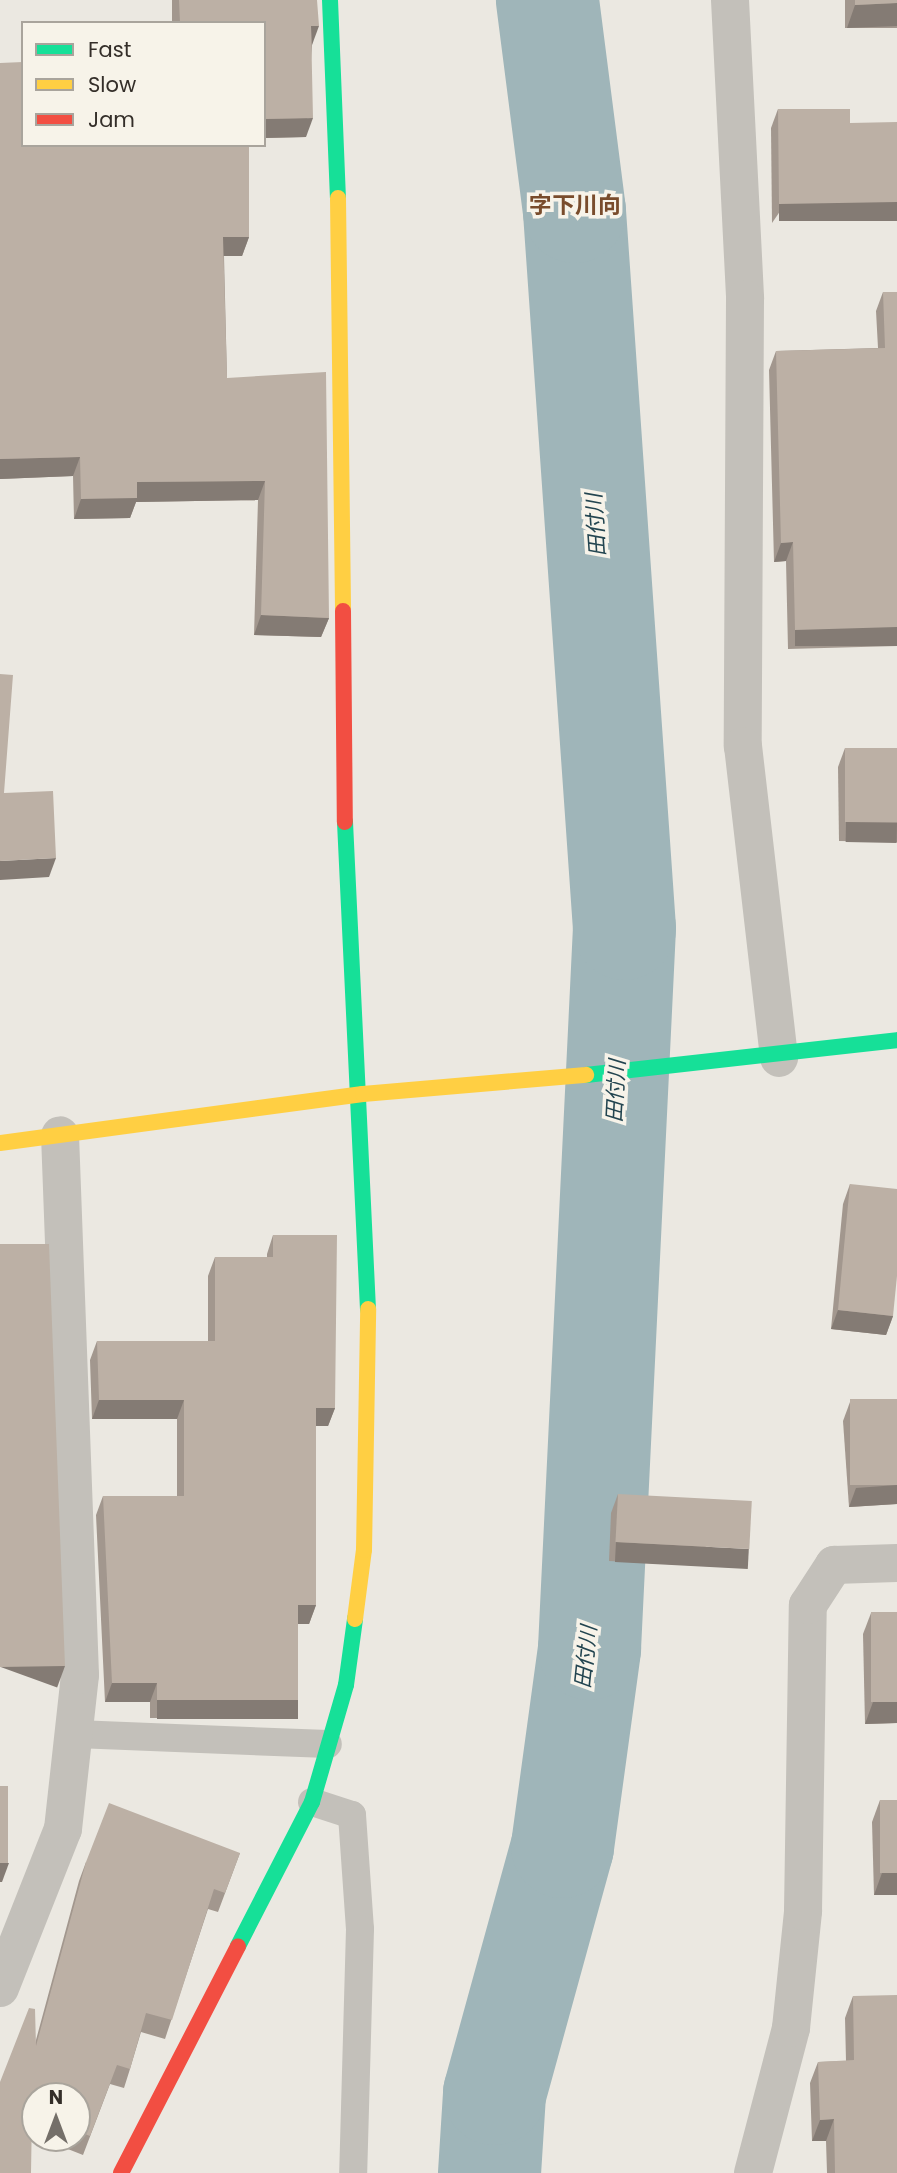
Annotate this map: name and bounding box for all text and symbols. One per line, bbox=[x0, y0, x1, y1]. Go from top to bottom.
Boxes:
legend bbox=[21, 21, 266, 147]
text: Fast bbox=[88, 35, 131, 64]
text: Slow bbox=[88, 70, 136, 99]
text: Jam bbox=[88, 105, 135, 134]
district label: 字下川向 bbox=[529, 191, 621, 219]
water label: 田付川 bbox=[581, 493, 611, 557]
water label: 田付川 bbox=[602, 1059, 630, 1123]
water label: 田付川 bbox=[570, 1624, 602, 1690]
north arrow bbox=[21, 2082, 91, 2152]
text: N bbox=[49, 2084, 63, 2111]

